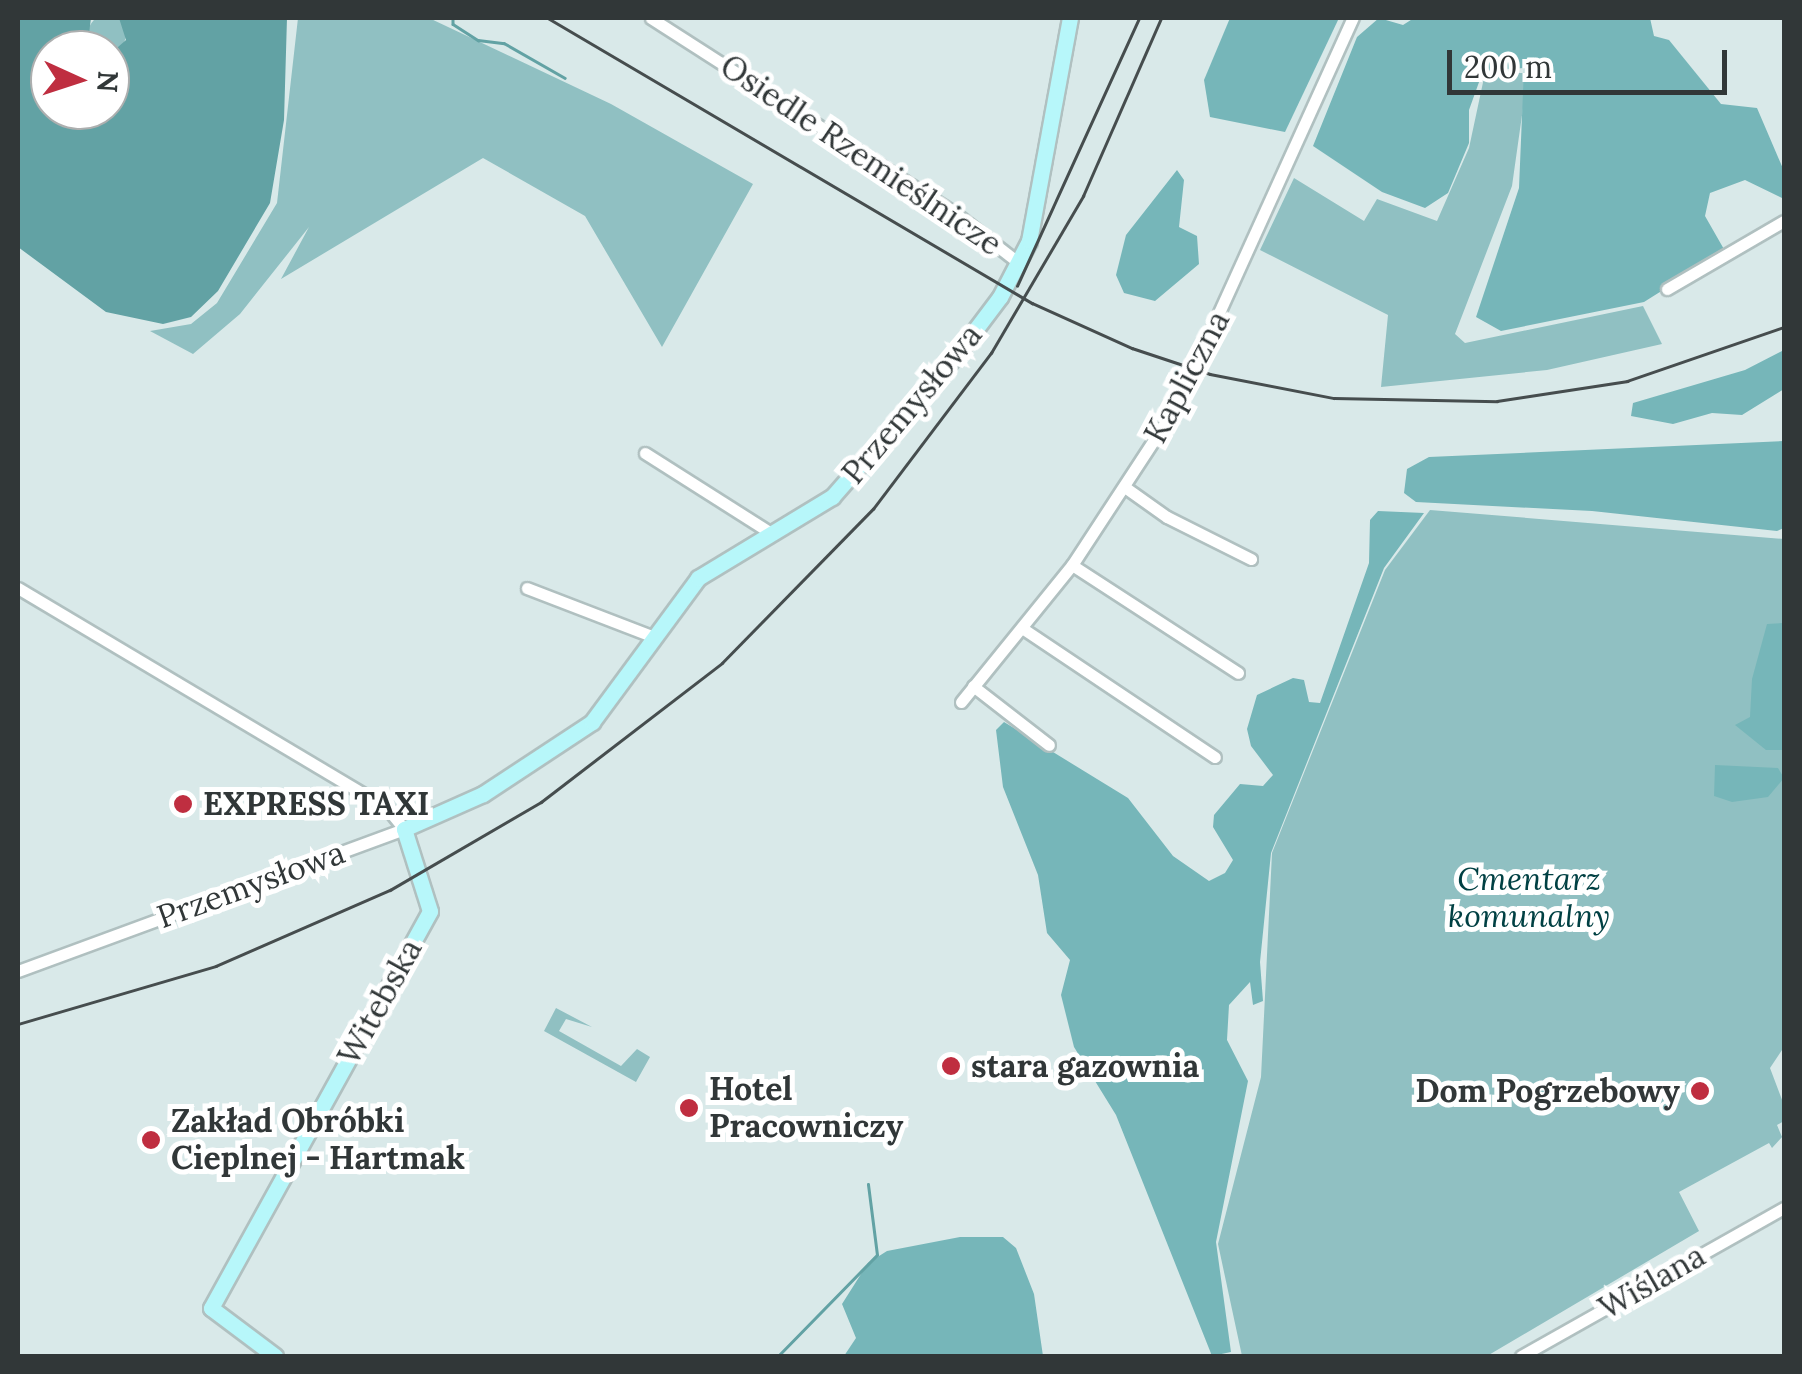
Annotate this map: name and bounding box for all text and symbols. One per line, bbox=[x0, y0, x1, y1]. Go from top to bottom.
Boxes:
north arrow bbox=[30, 30, 130, 130]
scale bar bbox=[1452, 30, 1732, 92]
street label: Osiedle Rzemieślnicze bbox=[713, 47, 1009, 263]
text: 200 m bbox=[1464, 48, 1552, 86]
text: N bbox=[89, 70, 127, 93]
street label: Kapliczna bbox=[1136, 304, 1238, 450]
street label: Przemysłowa bbox=[834, 316, 990, 492]
place label: EXPRESS TAXI bbox=[203, 785, 429, 823]
marker: EXPRESS TAXI bbox=[172, 793, 194, 815]
street label: Przemysłowa bbox=[152, 833, 350, 937]
park label: Cmentarz komunalny bbox=[1448, 861, 1610, 936]
street label: Witebska bbox=[330, 932, 430, 1072]
place label: stara gazownia bbox=[971, 1047, 1199, 1085]
marker: stara gazownia bbox=[940, 1055, 962, 1077]
place label: Hotel Pracowniczy bbox=[709, 1071, 903, 1146]
place label: Dom Pogrzebowy bbox=[1415, 1072, 1680, 1110]
marker: Dom Pogrzebowy bbox=[1689, 1080, 1711, 1102]
marker: Hotel Pracowniczy bbox=[678, 1097, 700, 1119]
place label: Zakład Obróbki Cieplnej - Hartmak bbox=[171, 1103, 465, 1178]
marker: Zakład Obróbki Cieplnej - Hartmak bbox=[140, 1129, 162, 1151]
street label: Wiślana bbox=[1592, 1236, 1712, 1328]

